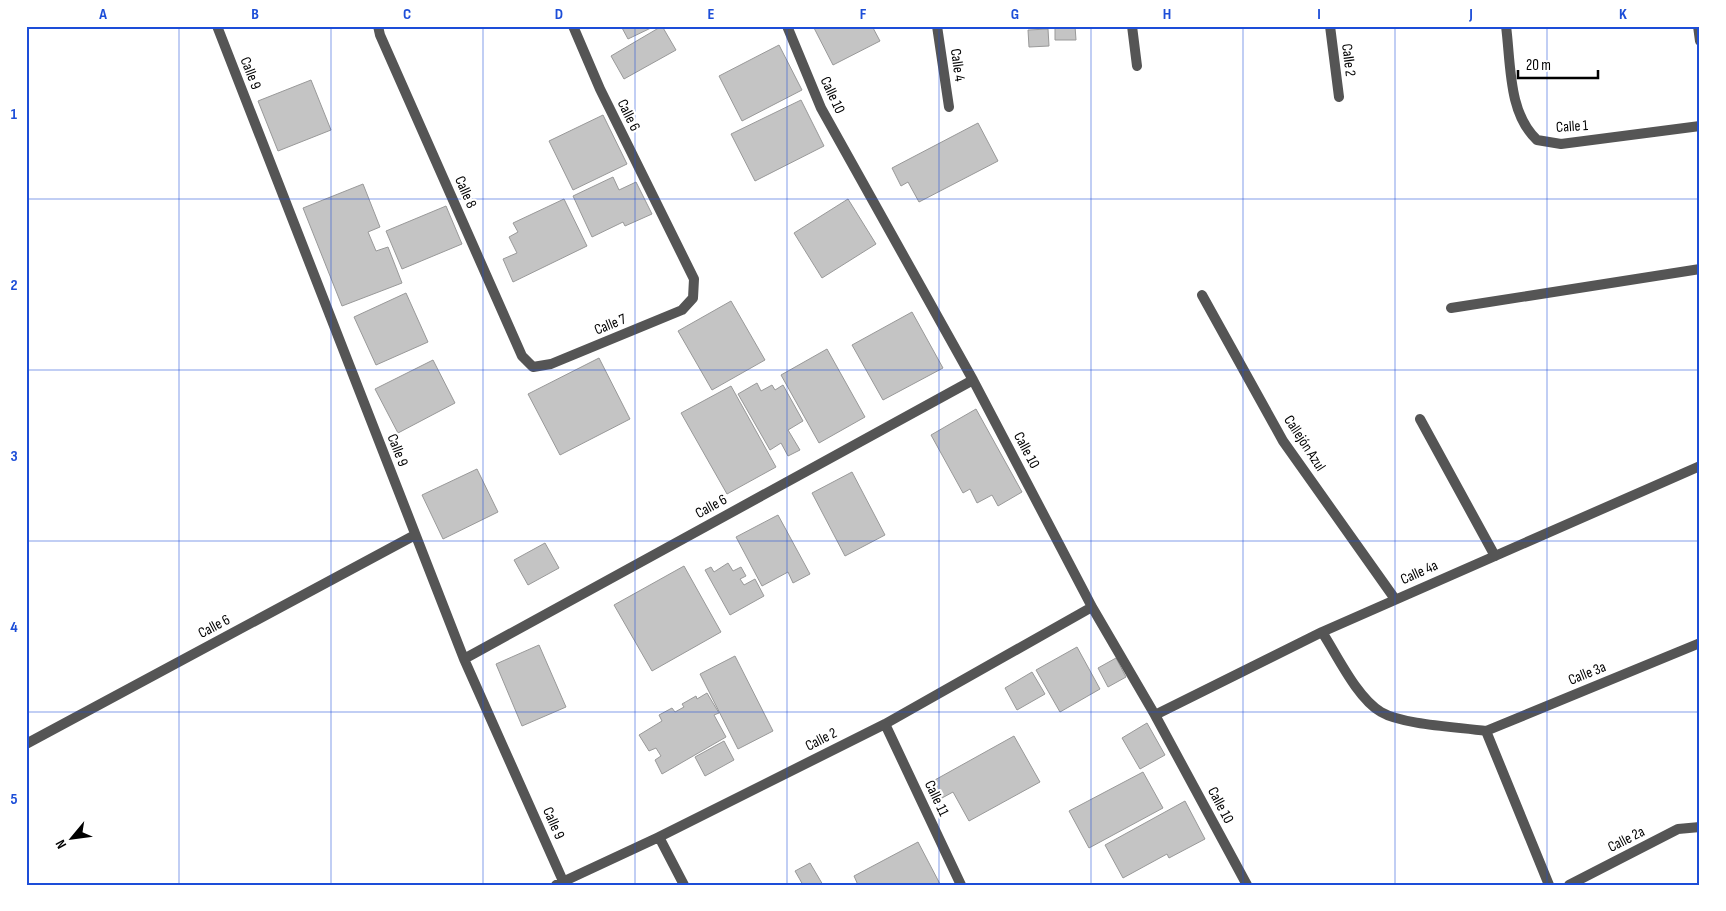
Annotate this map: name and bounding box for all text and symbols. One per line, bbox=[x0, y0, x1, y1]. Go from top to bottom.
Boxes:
text: A bbox=[98, 5, 107, 24]
text: B bbox=[251, 5, 259, 24]
text: C bbox=[403, 5, 411, 24]
text: D bbox=[555, 5, 563, 24]
text: E bbox=[708, 5, 715, 24]
text: F bbox=[860, 5, 867, 24]
text: G bbox=[1011, 5, 1019, 24]
text: H bbox=[1163, 5, 1171, 24]
text: I bbox=[1317, 5, 1321, 24]
text: J bbox=[1468, 5, 1473, 24]
text: K bbox=[1619, 5, 1627, 24]
street label: Calle 2 bbox=[1337, 43, 1360, 78]
street label: Calle 4 bbox=[946, 47, 969, 83]
scale bar bbox=[1518, 48, 1598, 80]
street label: Calle 9 bbox=[236, 54, 265, 92]
text: 20 m bbox=[1526, 56, 1551, 75]
street label: Calle 10 bbox=[816, 74, 849, 117]
street label: Calle 6 bbox=[613, 96, 644, 134]
text: 1 bbox=[11, 105, 18, 124]
street label: Calle 1 bbox=[1555, 116, 1589, 137]
street label: Calle 8 bbox=[450, 173, 481, 211]
text: 2 bbox=[10, 276, 18, 295]
street label: Calle 7 bbox=[591, 310, 629, 339]
street label: Callejón Azul bbox=[1279, 412, 1330, 475]
street label: Calle 10 bbox=[1009, 429, 1044, 472]
street label: Calle 9 bbox=[383, 431, 412, 469]
text: 3 bbox=[10, 447, 18, 466]
street label: Calle 6 bbox=[692, 490, 730, 523]
street label: Calle 4a bbox=[1398, 556, 1441, 589]
street label: Calle 6 bbox=[195, 610, 233, 643]
text: 4 bbox=[10, 618, 18, 637]
street label: Calle 3a bbox=[1566, 657, 1609, 690]
street label: Calle 2 bbox=[802, 723, 840, 755]
street label: Calle 11 bbox=[920, 777, 953, 820]
street label: Calle 10 bbox=[1203, 784, 1238, 827]
text: 5 bbox=[10, 790, 18, 809]
street label: Calle 9 bbox=[538, 804, 569, 842]
north arrow bbox=[48, 814, 98, 864]
street label: Calle 2a bbox=[1605, 822, 1648, 857]
text: N bbox=[52, 837, 70, 851]

